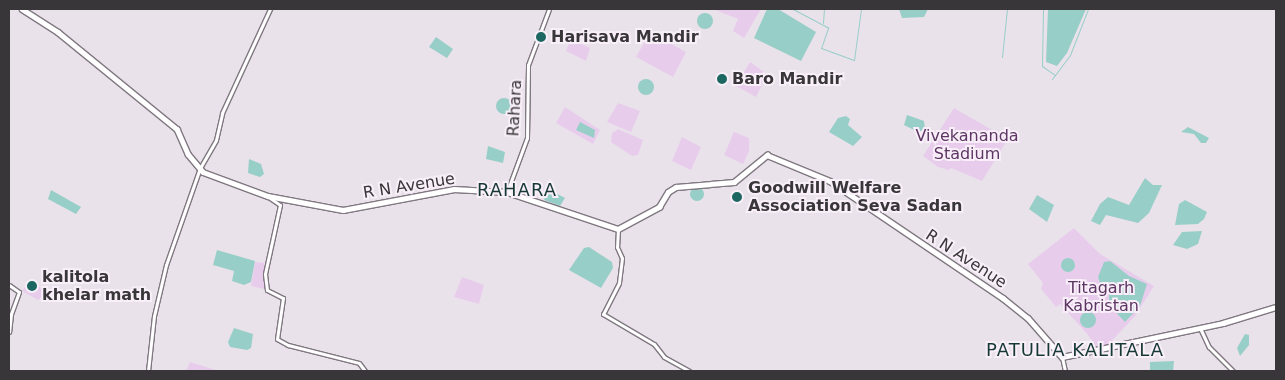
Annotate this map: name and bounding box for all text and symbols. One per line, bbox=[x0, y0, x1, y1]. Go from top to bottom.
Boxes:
place label: Harisava Mandir bbox=[551, 27, 699, 47]
marker: Harisava Mandir bbox=[535, 31, 547, 43]
place label: Baro Mandir bbox=[732, 69, 842, 89]
marker: Baro Mandir bbox=[716, 73, 728, 85]
street label: Rahara bbox=[504, 79, 526, 137]
park label: Vivekananda Stadium bbox=[915, 126, 1019, 164]
street label: R N Avenue bbox=[362, 169, 456, 203]
place label: Goodwill Welfare Association Seva Sadan bbox=[748, 178, 962, 216]
district label: RAHARA bbox=[476, 179, 558, 201]
marker: Goodwill Welfare Association Seva Sadan bbox=[730, 190, 744, 204]
street label: R N Avenue bbox=[922, 226, 1010, 292]
place label: kalitola khelar math bbox=[42, 267, 151, 305]
park label: Titagarh Kabristan bbox=[1063, 278, 1139, 316]
marker: kalitola khelar math bbox=[26, 280, 38, 292]
district label: PATULIA KALITALA bbox=[984, 339, 1166, 361]

